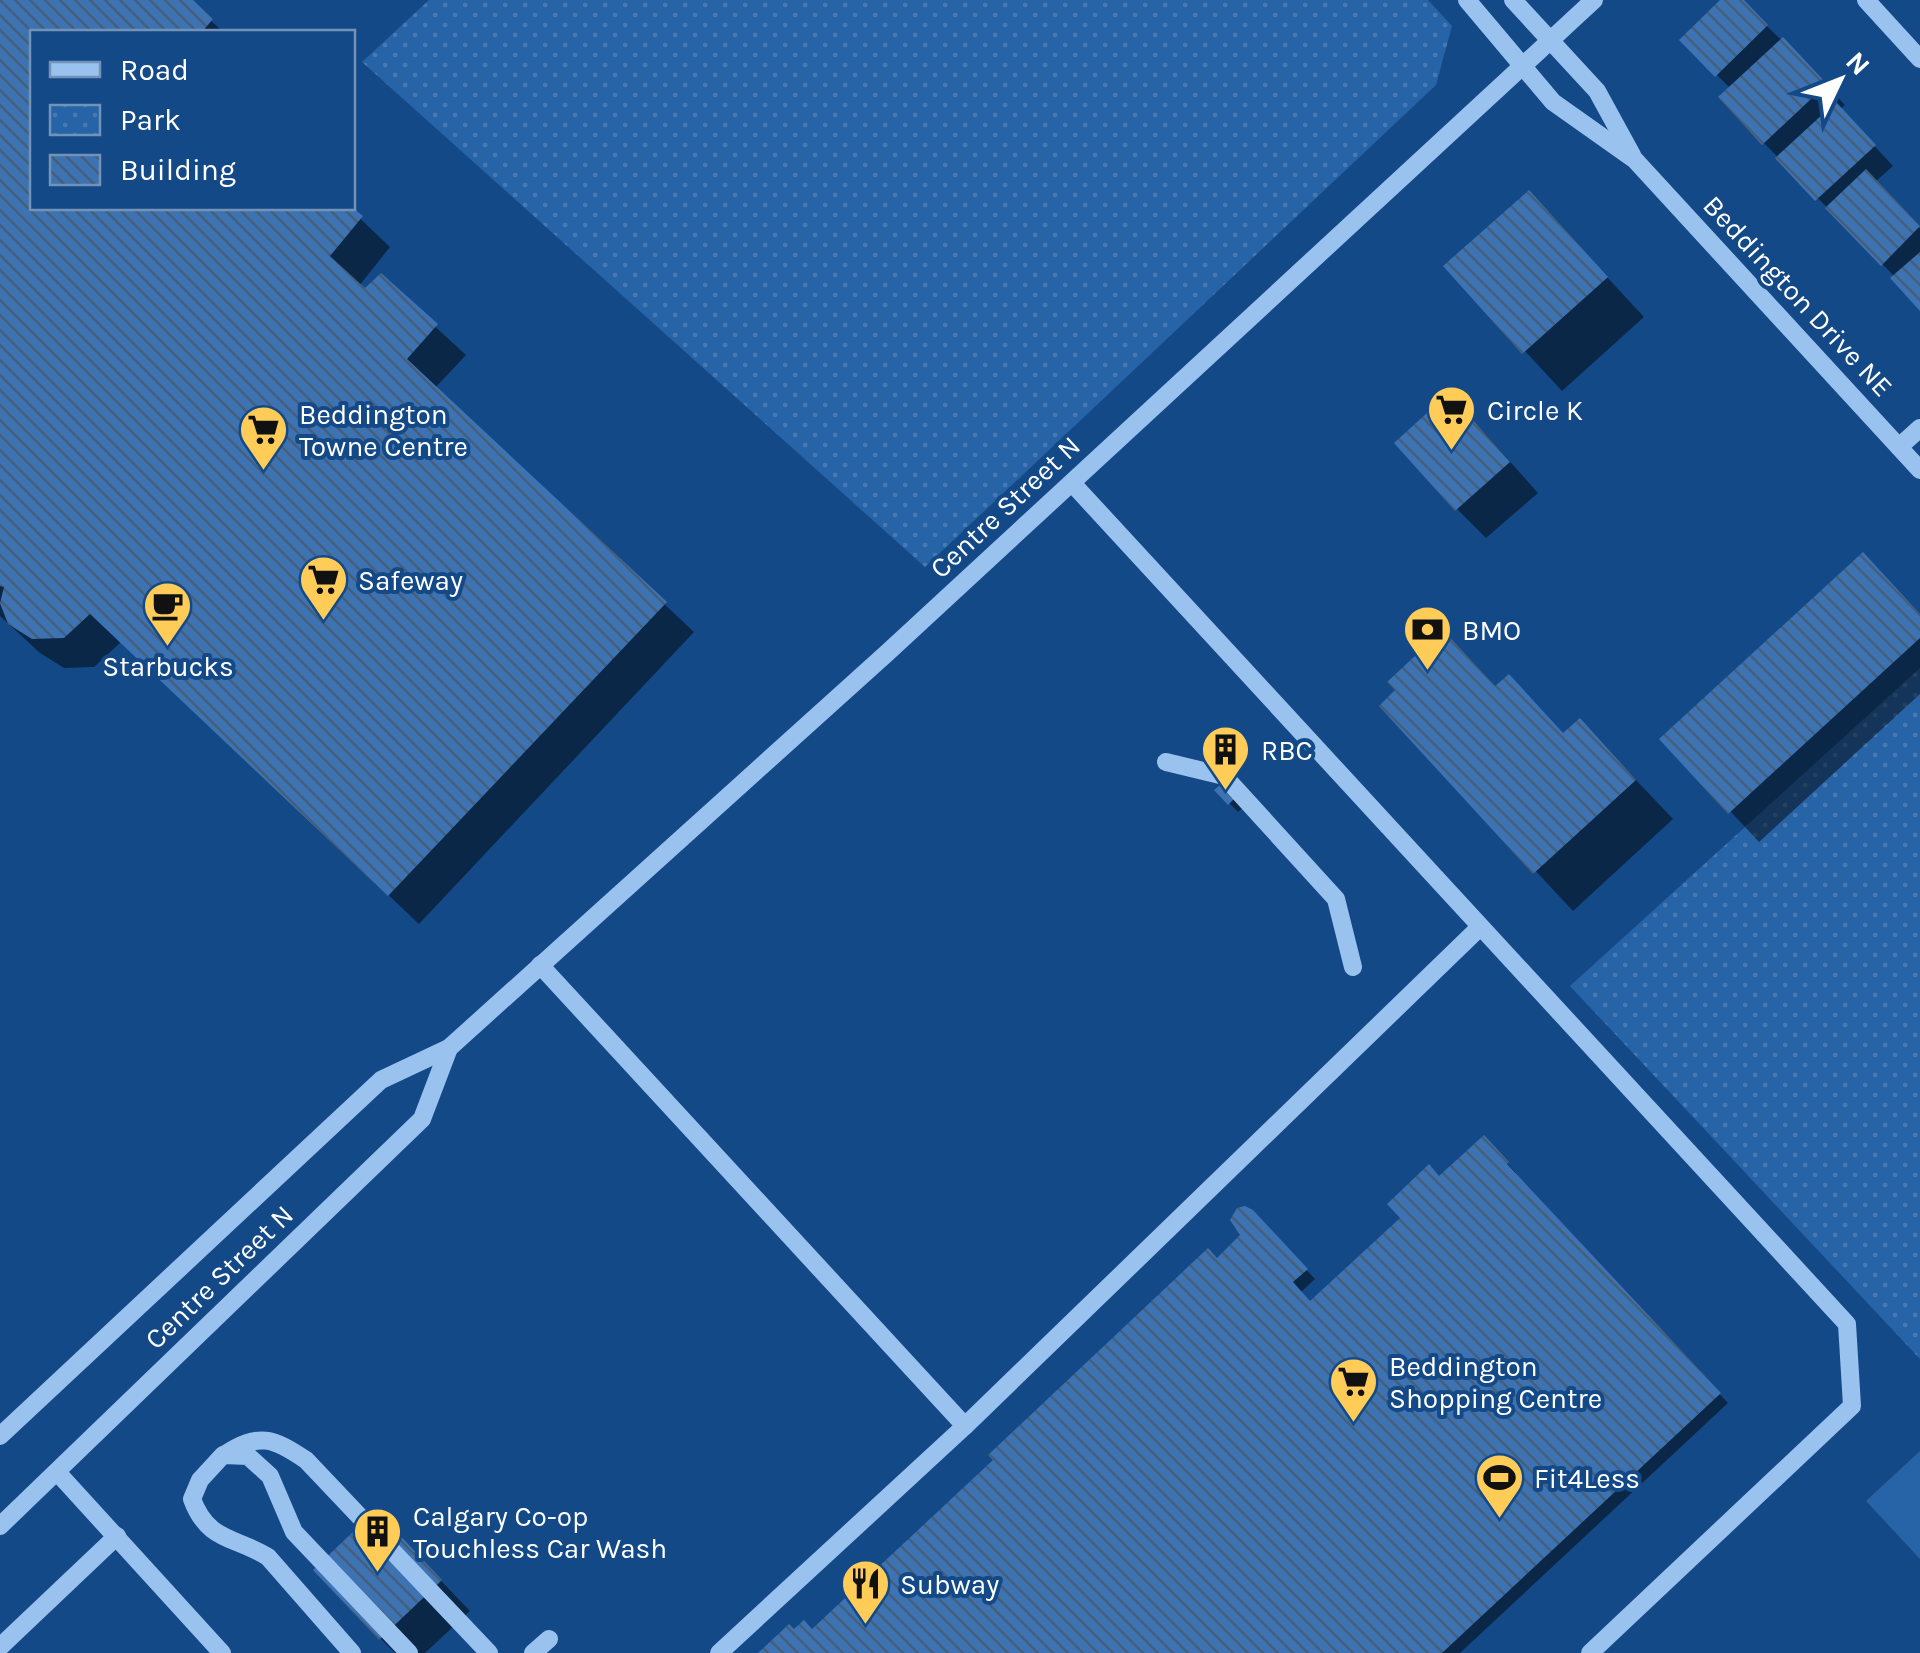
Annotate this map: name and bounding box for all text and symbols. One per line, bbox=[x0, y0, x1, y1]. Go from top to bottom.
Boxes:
legend bbox=[30, 30, 355, 210]
north arrow bbox=[1790, 30, 1890, 130]
text: N bbox=[1839, 45, 1877, 82]
text: Road bbox=[120, 52, 189, 88]
text: Park bbox=[120, 102, 181, 138]
text: Building bbox=[120, 152, 236, 188]
street label: Beddington Drive NE bbox=[1696, 189, 1900, 403]
supermarket icon: Circle K bbox=[1426, 384, 1478, 452]
place label: Circle K bbox=[1487, 394, 1583, 427]
place label: Beddington Towne Centre bbox=[299, 398, 468, 463]
supermarket icon: Beddington Towne Centre bbox=[238, 404, 290, 472]
street label: Centre Street N bbox=[923, 429, 1087, 585]
supermarket icon: Safeway bbox=[297, 554, 349, 622]
place label: Safeway bbox=[358, 564, 463, 597]
cafe icon: Starbucks bbox=[142, 580, 194, 648]
bank icon: BMO bbox=[1401, 604, 1453, 672]
place label: BMO bbox=[1462, 614, 1521, 647]
place label: Starbucks bbox=[102, 650, 234, 683]
building icon: RBC bbox=[1200, 724, 1252, 792]
place label: RBC bbox=[1261, 734, 1313, 767]
street label: Centre Street N bbox=[138, 1198, 300, 1356]
place label: Beddington Shopping Centre bbox=[1389, 1350, 1602, 1415]
supermarket icon: Beddington Shopping Centre bbox=[1328, 1356, 1380, 1424]
sports icon: Fit4Less bbox=[1473, 1452, 1525, 1520]
place label: Fit4Less bbox=[1534, 1462, 1640, 1495]
place label: Calgary Co-op Touchless Car Wash bbox=[413, 1500, 667, 1565]
building icon: Calgary Co-op Touchless Car Wash bbox=[352, 1506, 404, 1574]
restaurant icon: Subway bbox=[839, 1558, 891, 1626]
place label: Subway bbox=[900, 1568, 999, 1601]

